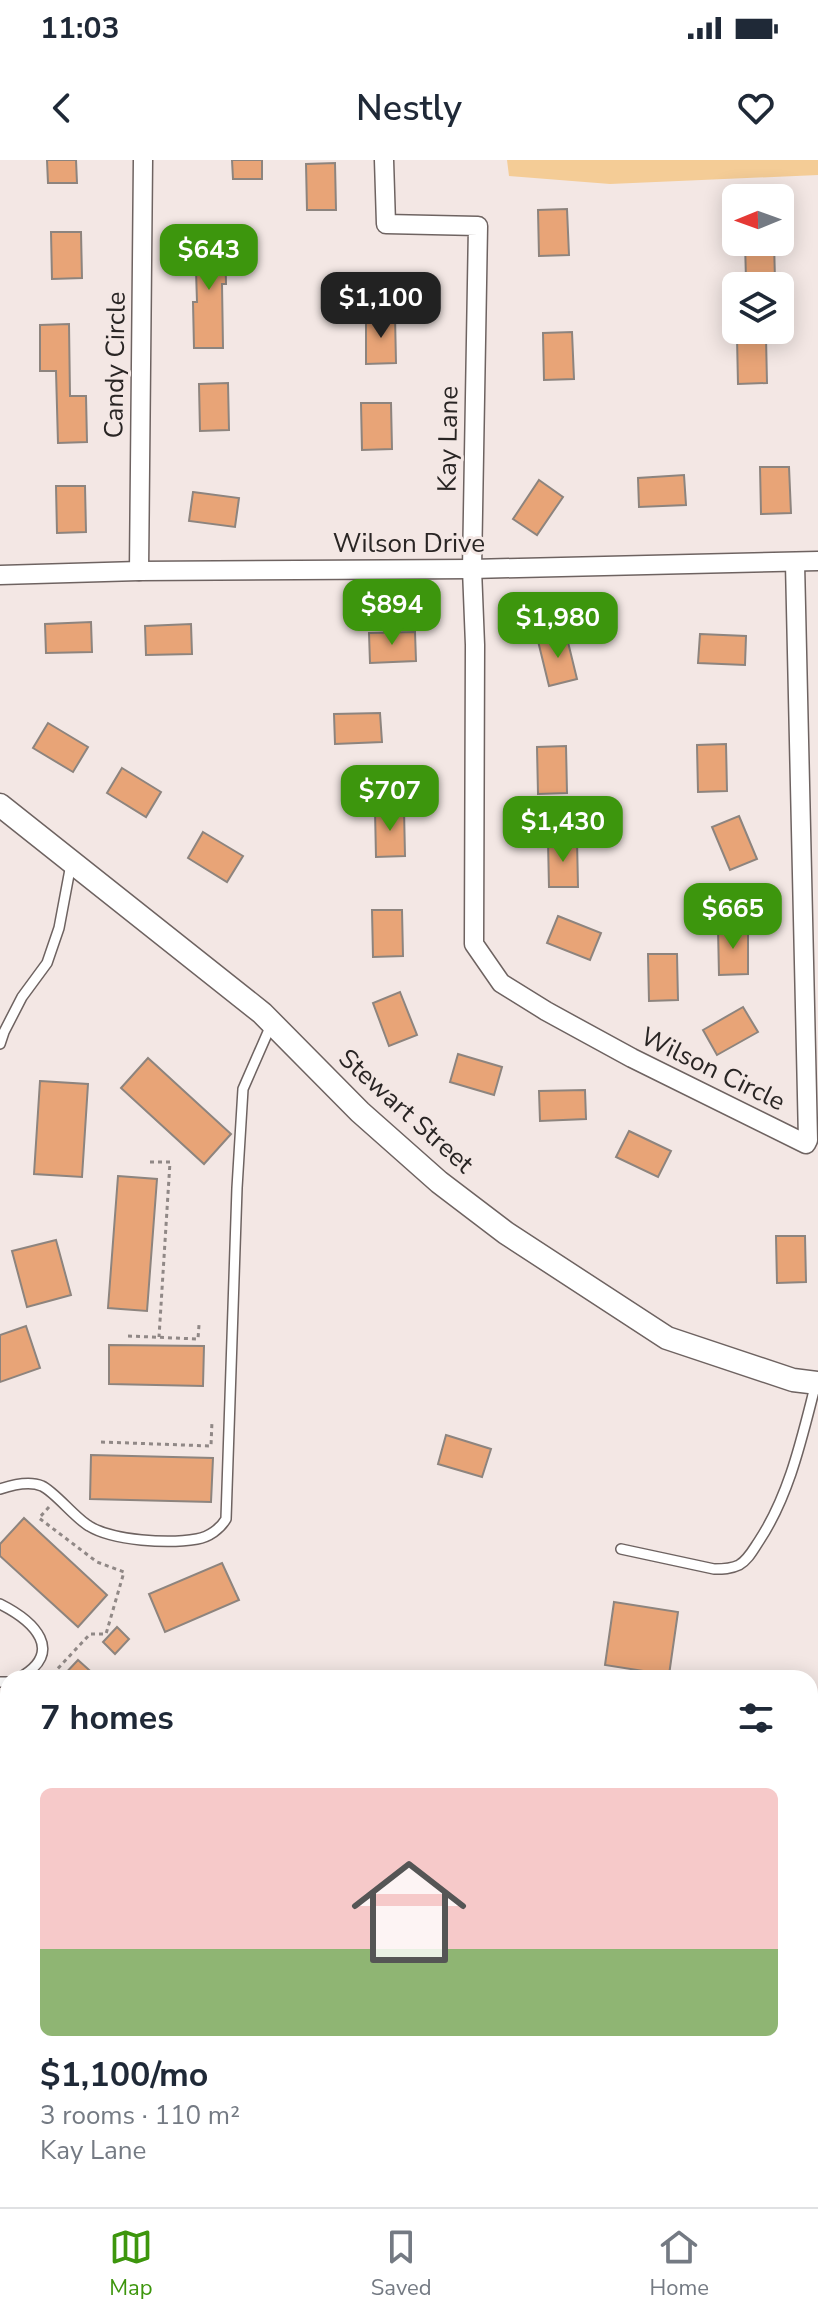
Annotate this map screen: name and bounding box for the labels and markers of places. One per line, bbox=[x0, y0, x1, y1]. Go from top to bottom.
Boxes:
pin: $643 bbox=[162, 224, 256, 292]
pin: $1,100 bbox=[316, 272, 446, 340]
pin: $894 bbox=[345, 579, 439, 647]
pin: $1,980 bbox=[493, 592, 623, 660]
pin: $707 bbox=[343, 765, 437, 833]
pin: $1,430 bbox=[498, 796, 628, 864]
pin: $665 bbox=[686, 883, 780, 951]

